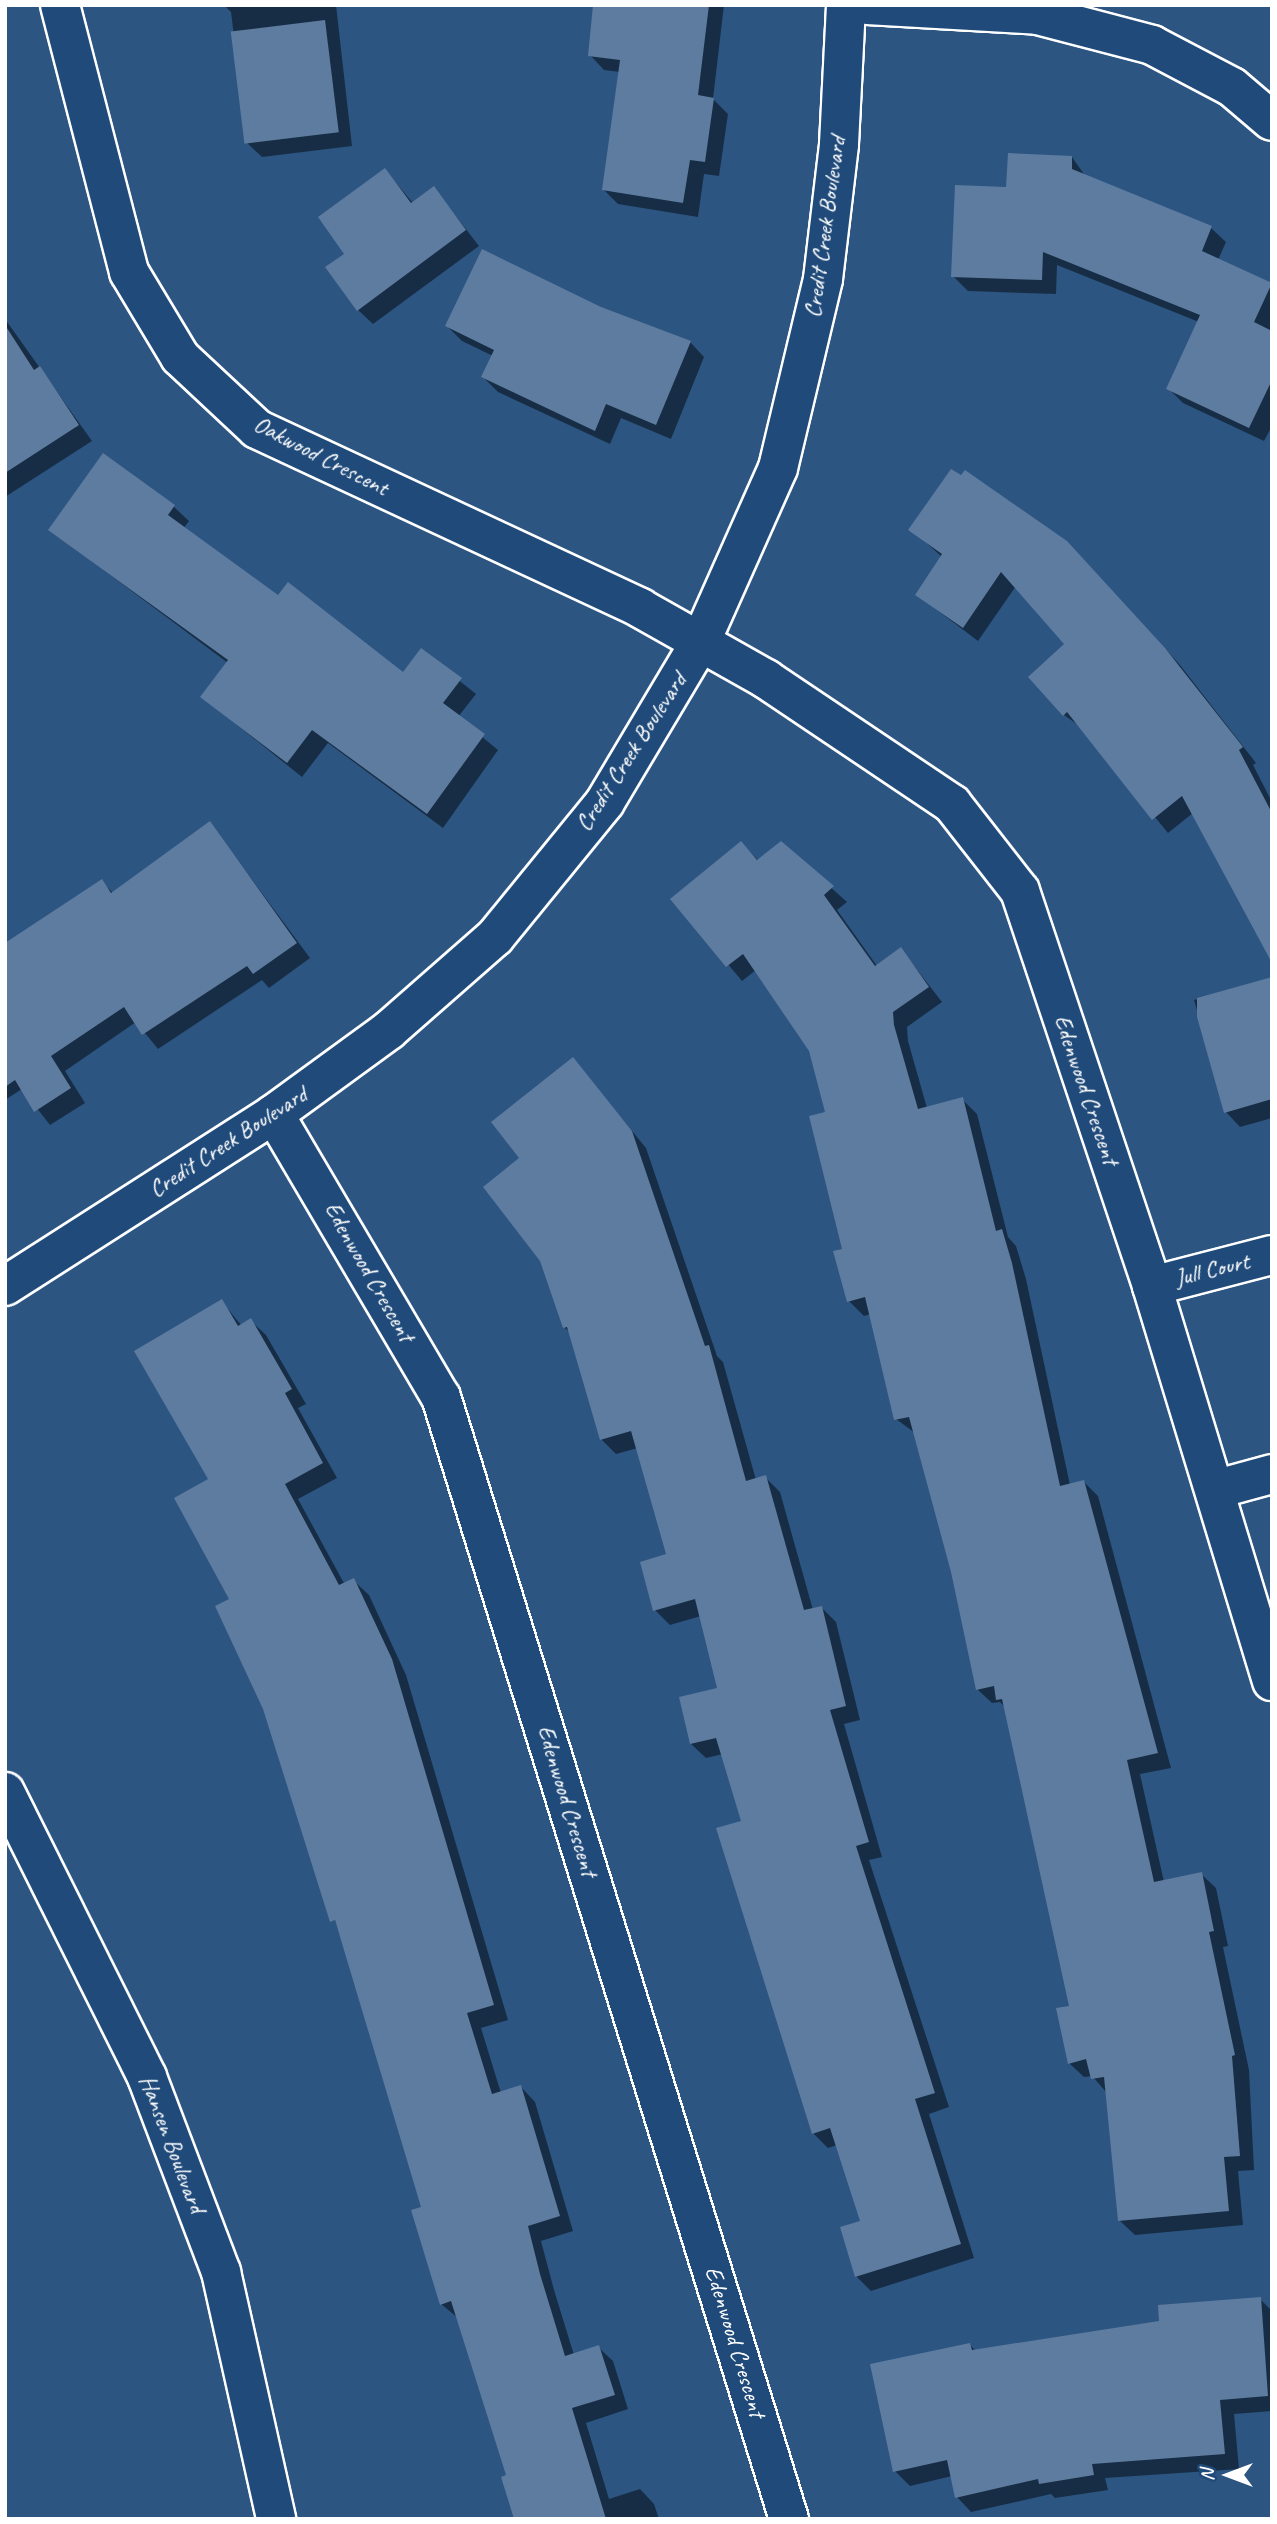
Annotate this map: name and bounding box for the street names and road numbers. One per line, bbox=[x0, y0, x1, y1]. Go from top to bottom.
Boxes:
street label: Credit Creek Boulevard bbox=[798, 134, 852, 320]
street label: Oakwood Crescent bbox=[249, 410, 393, 502]
street label: Credit Creek Boulevard bbox=[569, 667, 693, 837]
street label: Edenwood Crescent bbox=[1047, 1011, 1125, 1169]
street label: Credit Creek Boulevard bbox=[143, 1080, 313, 1204]
street label: Edenwood Crescent bbox=[317, 1197, 421, 1347]
street label: Jull Court bbox=[1172, 1247, 1252, 1293]
street label: Edenwood Crescent bbox=[530, 1722, 604, 1880]
street label: Hansen Boulevard bbox=[132, 2071, 212, 2217]
street label: Edenwood Crescent bbox=[698, 2263, 772, 2421]

